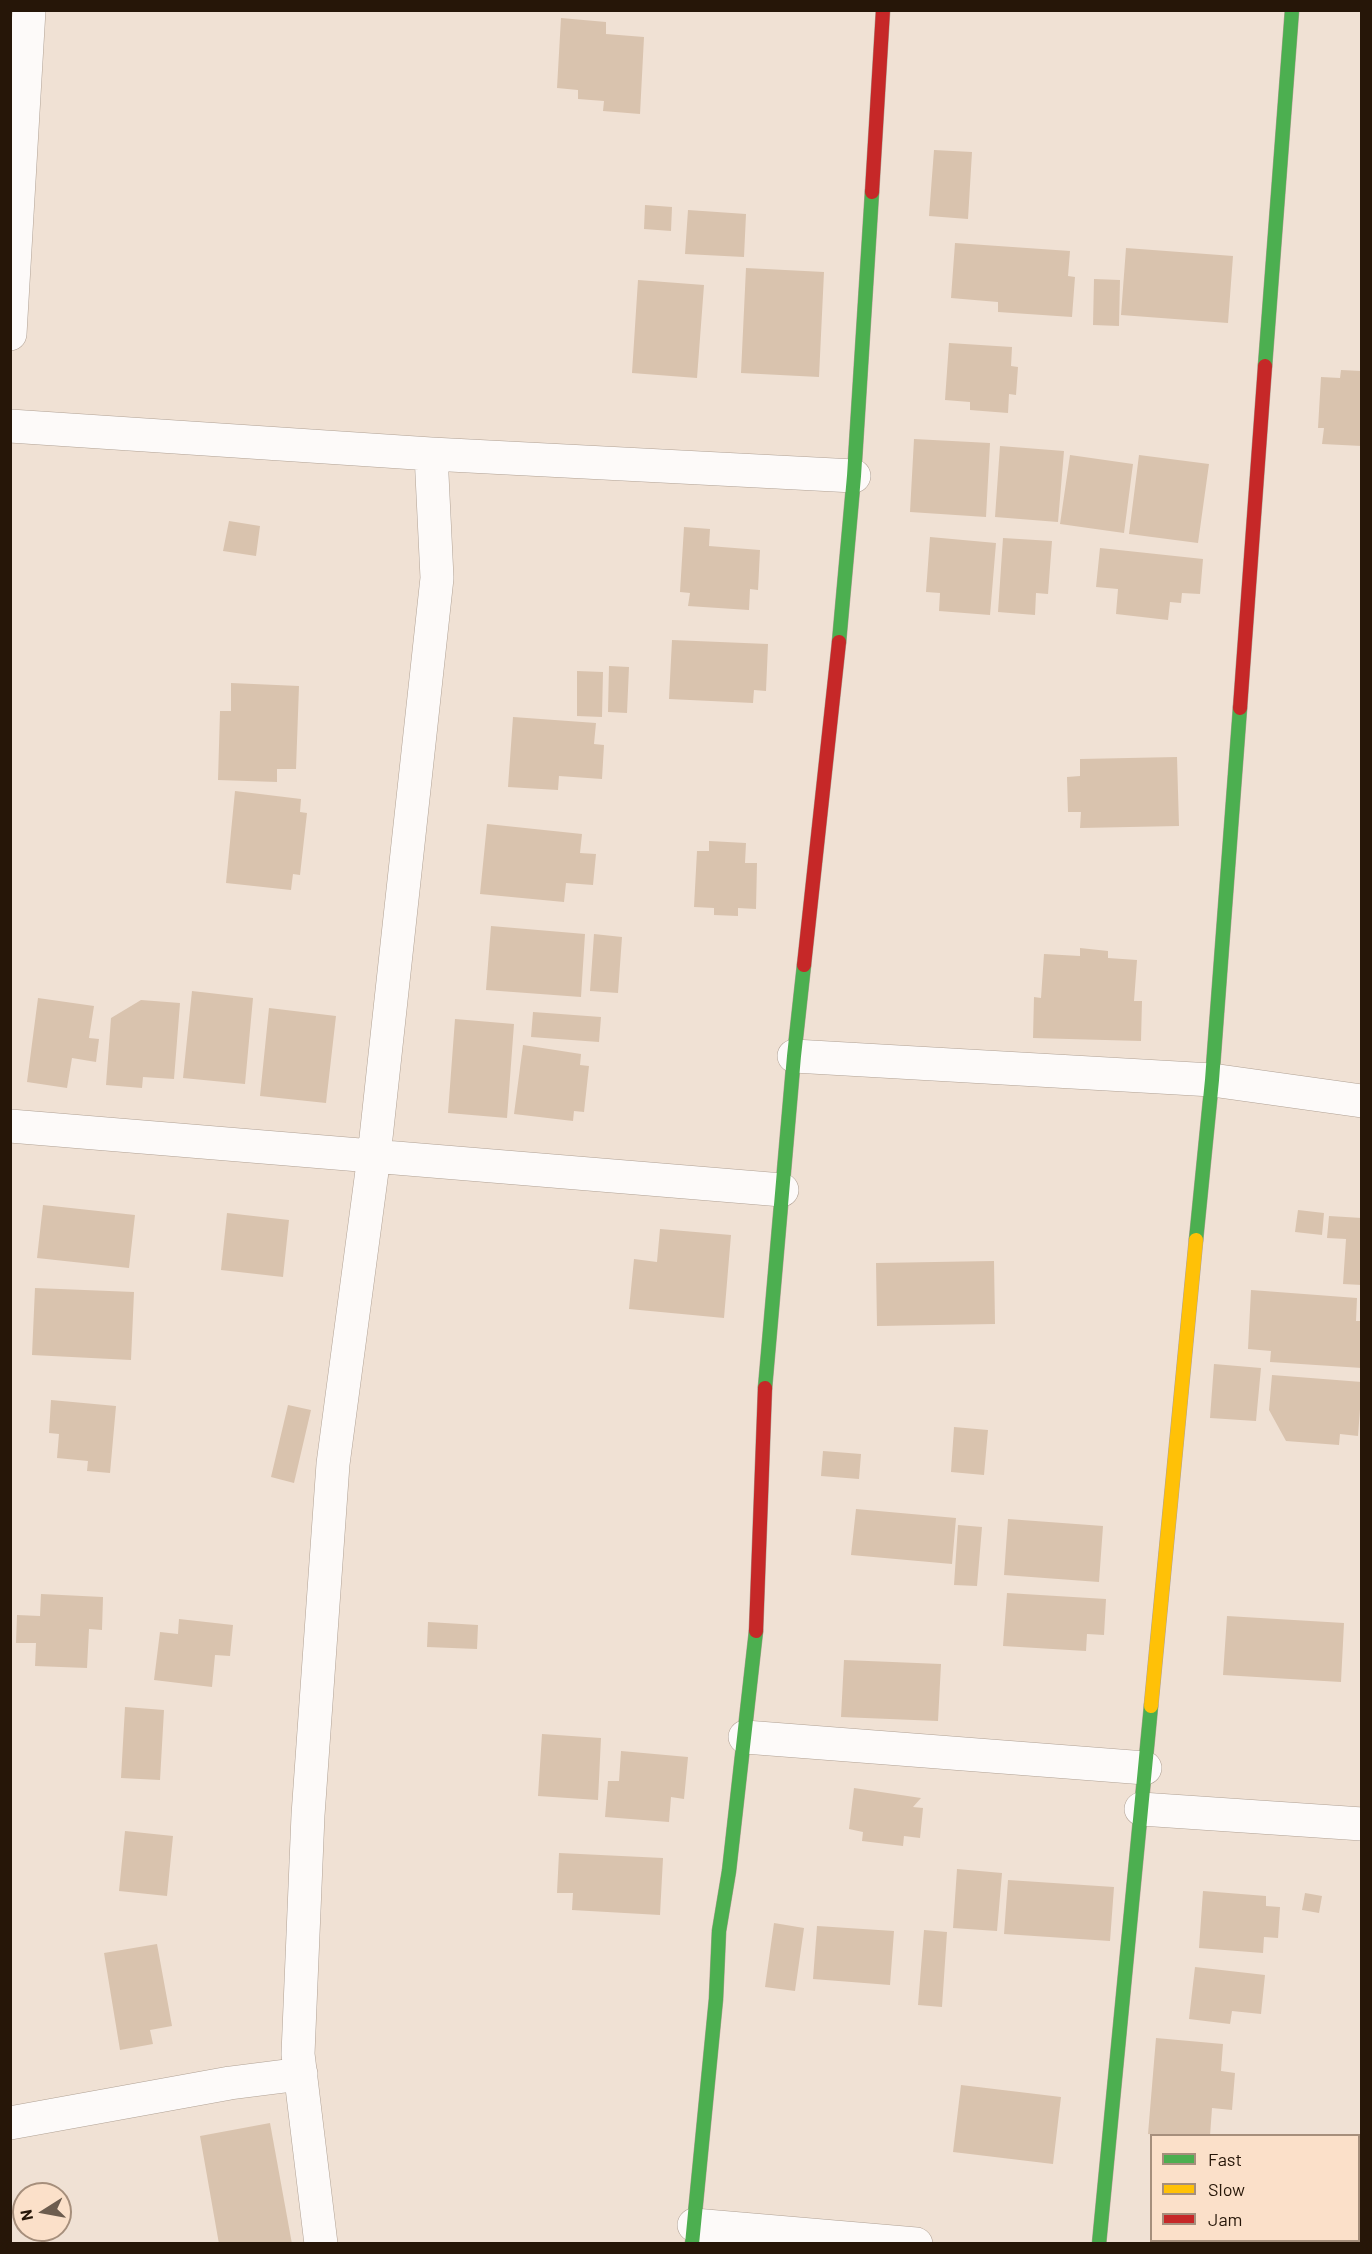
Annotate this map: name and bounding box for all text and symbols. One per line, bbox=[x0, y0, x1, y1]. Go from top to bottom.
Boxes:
legend bbox=[1150, 2134, 1360, 2242]
text: Fast bbox=[1208, 2148, 1242, 2170]
text: Slow bbox=[1208, 2178, 1245, 2200]
north arrow bbox=[12, 2182, 72, 2242]
text: N bbox=[15, 2208, 36, 2222]
text: Jam bbox=[1208, 2208, 1242, 2230]

